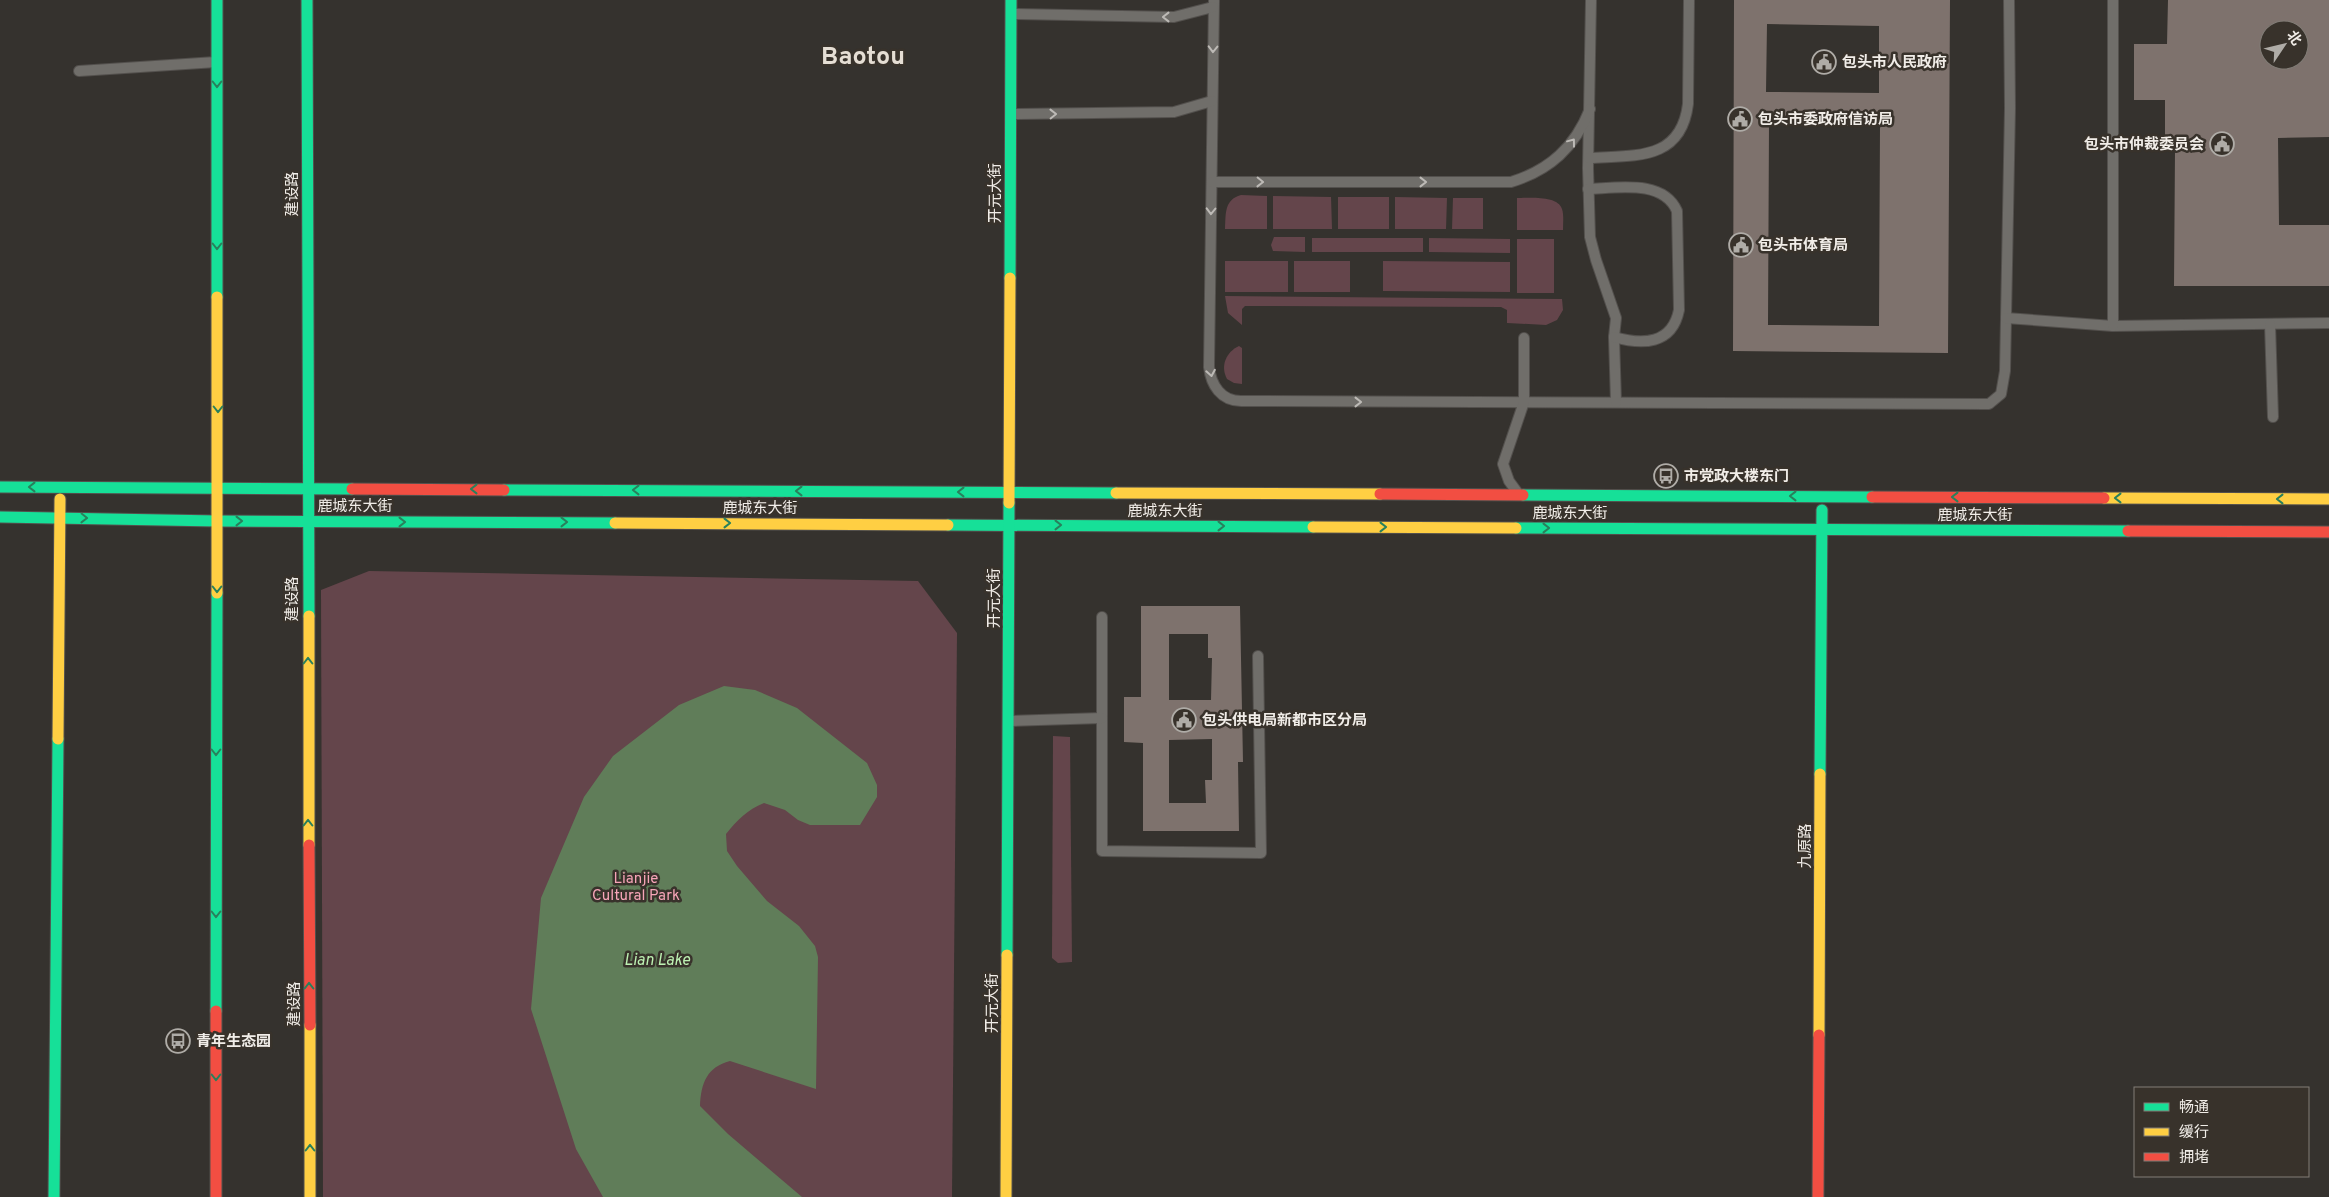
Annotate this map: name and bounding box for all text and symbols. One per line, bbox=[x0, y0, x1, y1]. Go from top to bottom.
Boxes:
one-way arrow bbox=[1162, 11, 1170, 22]
north arrow bbox=[2259, 20, 2309, 70]
text: 北 bbox=[2282, 28, 2304, 49]
district label: Baotou bbox=[821, 42, 905, 74]
one-way arrow bbox=[1208, 45, 1218, 53]
public building icon: 包头市人民政府 bbox=[1811, 49, 1837, 75]
place label: 包头市人民政府 bbox=[1842, 54, 1947, 73]
one-way arrow bbox=[212, 80, 222, 88]
public building icon: 包头市委政府信访局 bbox=[1727, 106, 1753, 132]
one-way arrow bbox=[1049, 109, 1057, 120]
place label: 包头市委政府信访局 bbox=[1758, 111, 1893, 130]
public building icon: 包头市仲裁委员会 bbox=[2209, 131, 2235, 157]
place label: 包头市仲裁委员会 bbox=[2084, 135, 2204, 155]
one-way arrow bbox=[1566, 138, 1575, 148]
street label: 开元大街 bbox=[987, 163, 1006, 223]
street label: 建设路 bbox=[284, 171, 303, 217]
one-way arrow bbox=[1257, 177, 1265, 188]
one-way arrow bbox=[1420, 177, 1427, 187]
one-way arrow bbox=[1206, 208, 1216, 215]
public building icon: 包头市体育局 bbox=[1728, 232, 1754, 258]
place label: 包头市体育局 bbox=[1758, 237, 1848, 256]
one-way arrow bbox=[212, 242, 222, 250]
one-way arrow bbox=[1205, 370, 1216, 378]
one-way arrow bbox=[1354, 397, 1362, 407]
one-way arrow bbox=[213, 405, 223, 413]
bus stop icon: 市党政大楼东门 bbox=[1653, 463, 1679, 489]
place label: 市党政大楼东门 bbox=[1684, 468, 1789, 487]
one-way arrow bbox=[28, 482, 36, 492]
one-way arrow bbox=[470, 484, 478, 494]
one-way arrow bbox=[632, 485, 640, 495]
one-way arrow bbox=[795, 486, 802, 496]
one-way arrow bbox=[957, 487, 965, 497]
one-way arrow bbox=[1789, 491, 1796, 501]
one-way arrow bbox=[1951, 492, 1959, 502]
one-way arrow bbox=[2114, 493, 2122, 503]
one-way arrow bbox=[2276, 494, 2284, 504]
street label: 鹿城东大街 bbox=[317, 498, 393, 517]
street label: 鹿城东大街 bbox=[722, 500, 798, 519]
street label: 鹿城东大街 bbox=[1127, 503, 1203, 522]
street label: 鹿城东大街 bbox=[1532, 505, 1608, 524]
street label: 鹿城东大街 bbox=[1937, 507, 2013, 526]
one-way arrow bbox=[80, 512, 88, 523]
one-way arrow bbox=[236, 516, 244, 526]
one-way arrow bbox=[398, 517, 406, 527]
one-way arrow bbox=[561, 517, 569, 528]
one-way arrow bbox=[724, 518, 731, 528]
one-way arrow bbox=[1054, 520, 1062, 530]
one-way arrow bbox=[1217, 521, 1225, 531]
one-way arrow bbox=[1380, 522, 1387, 532]
one-way arrow bbox=[1542, 523, 1550, 533]
street label: 开元大街 bbox=[986, 568, 1005, 628]
street label: 建设路 bbox=[284, 576, 303, 622]
one-way arrow bbox=[212, 586, 222, 593]
one-way arrow bbox=[303, 657, 313, 664]
public building icon: 包头供电局新都市区分局 bbox=[1171, 707, 1197, 733]
place label: 包头供电局新都市区分局 bbox=[1202, 711, 1367, 731]
one-way arrow bbox=[211, 748, 221, 756]
one-way arrow bbox=[303, 819, 313, 827]
street label: 九原路 bbox=[1797, 823, 1816, 869]
park label: Lianjie Cultural Park bbox=[592, 870, 680, 906]
one-way arrow bbox=[211, 910, 221, 918]
water label: Lian Lake bbox=[624, 951, 691, 971]
street label: 开元大街 bbox=[984, 973, 1003, 1033]
street label: 建设路 bbox=[286, 981, 305, 1027]
one-way arrow bbox=[304, 982, 314, 990]
bus stop icon: 青年生态园 bbox=[165, 1028, 191, 1054]
place label: 青年生态园 bbox=[196, 1033, 271, 1052]
one-way arrow bbox=[211, 1073, 221, 1081]
legend bbox=[2134, 1087, 2309, 1177]
text: 畅通 bbox=[2179, 1099, 2209, 1118]
text: 缓行 bbox=[2179, 1124, 2209, 1143]
one-way arrow bbox=[305, 1144, 315, 1152]
text: 拥堵 bbox=[2179, 1149, 2209, 1168]

